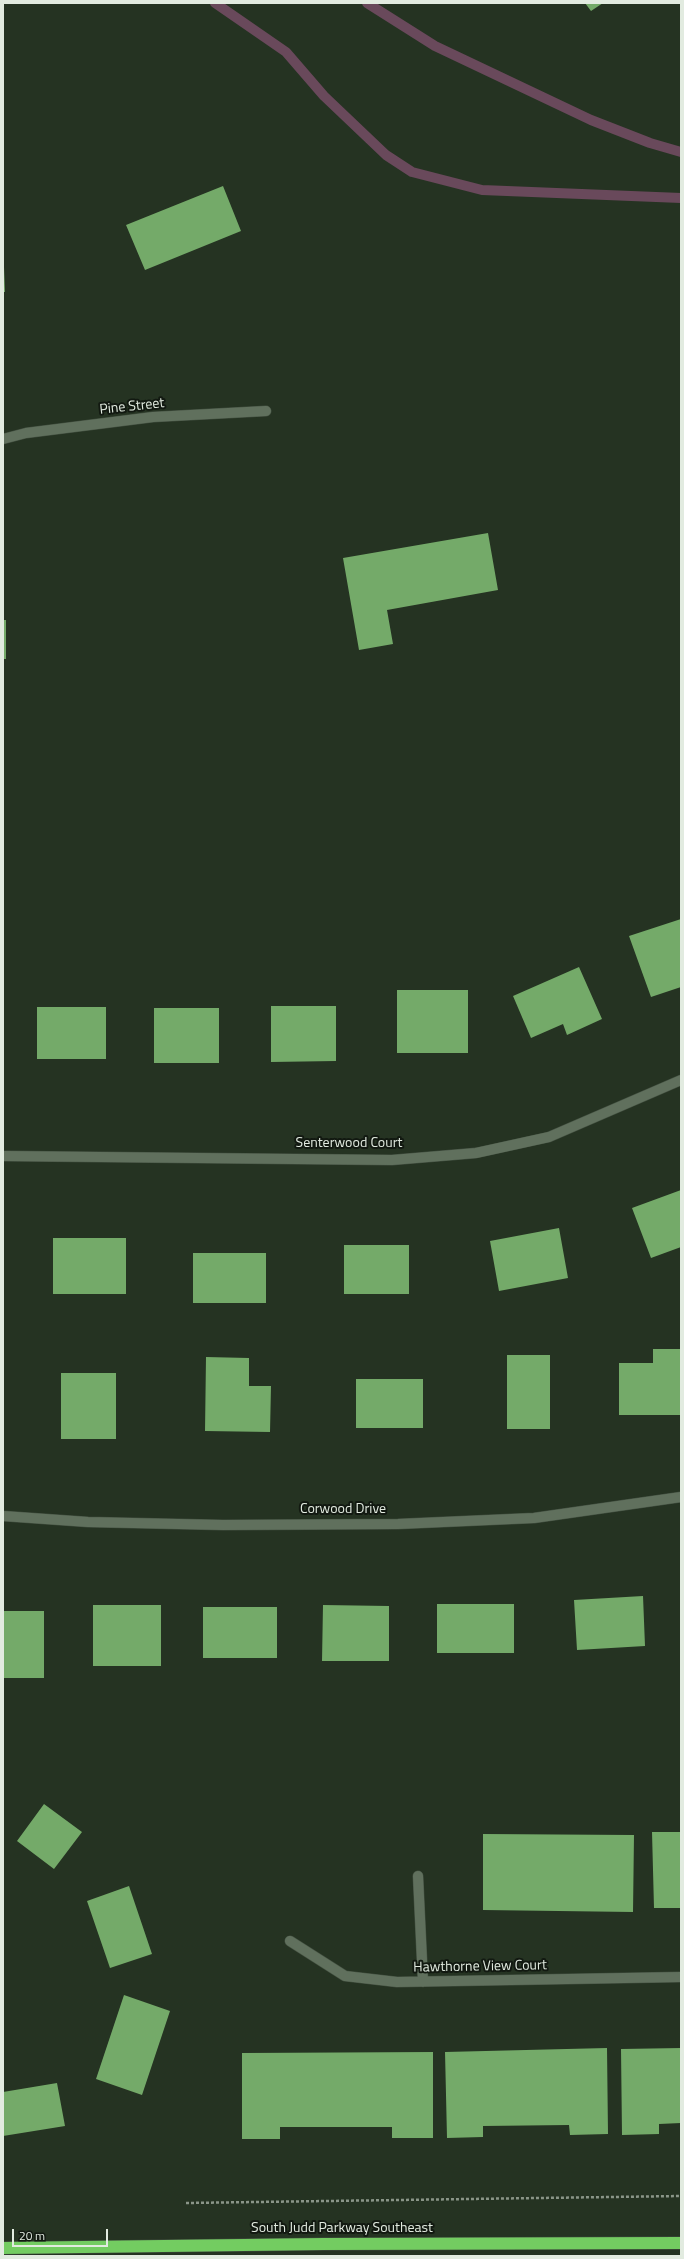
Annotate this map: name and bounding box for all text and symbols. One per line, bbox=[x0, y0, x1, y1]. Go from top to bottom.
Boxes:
street label: Pine Street bbox=[99, 395, 165, 419]
street label: Senterwood Court bbox=[296, 1136, 402, 1152]
street label: Corwood Drive bbox=[300, 1502, 386, 1518]
street label: Hawthorne View Court bbox=[413, 1957, 547, 1977]
scale bar bbox=[14, 2221, 110, 2247]
street label: South Judd Parkway Southeast bbox=[251, 2221, 433, 2237]
text: 20 m bbox=[19, 2226, 45, 2245]

